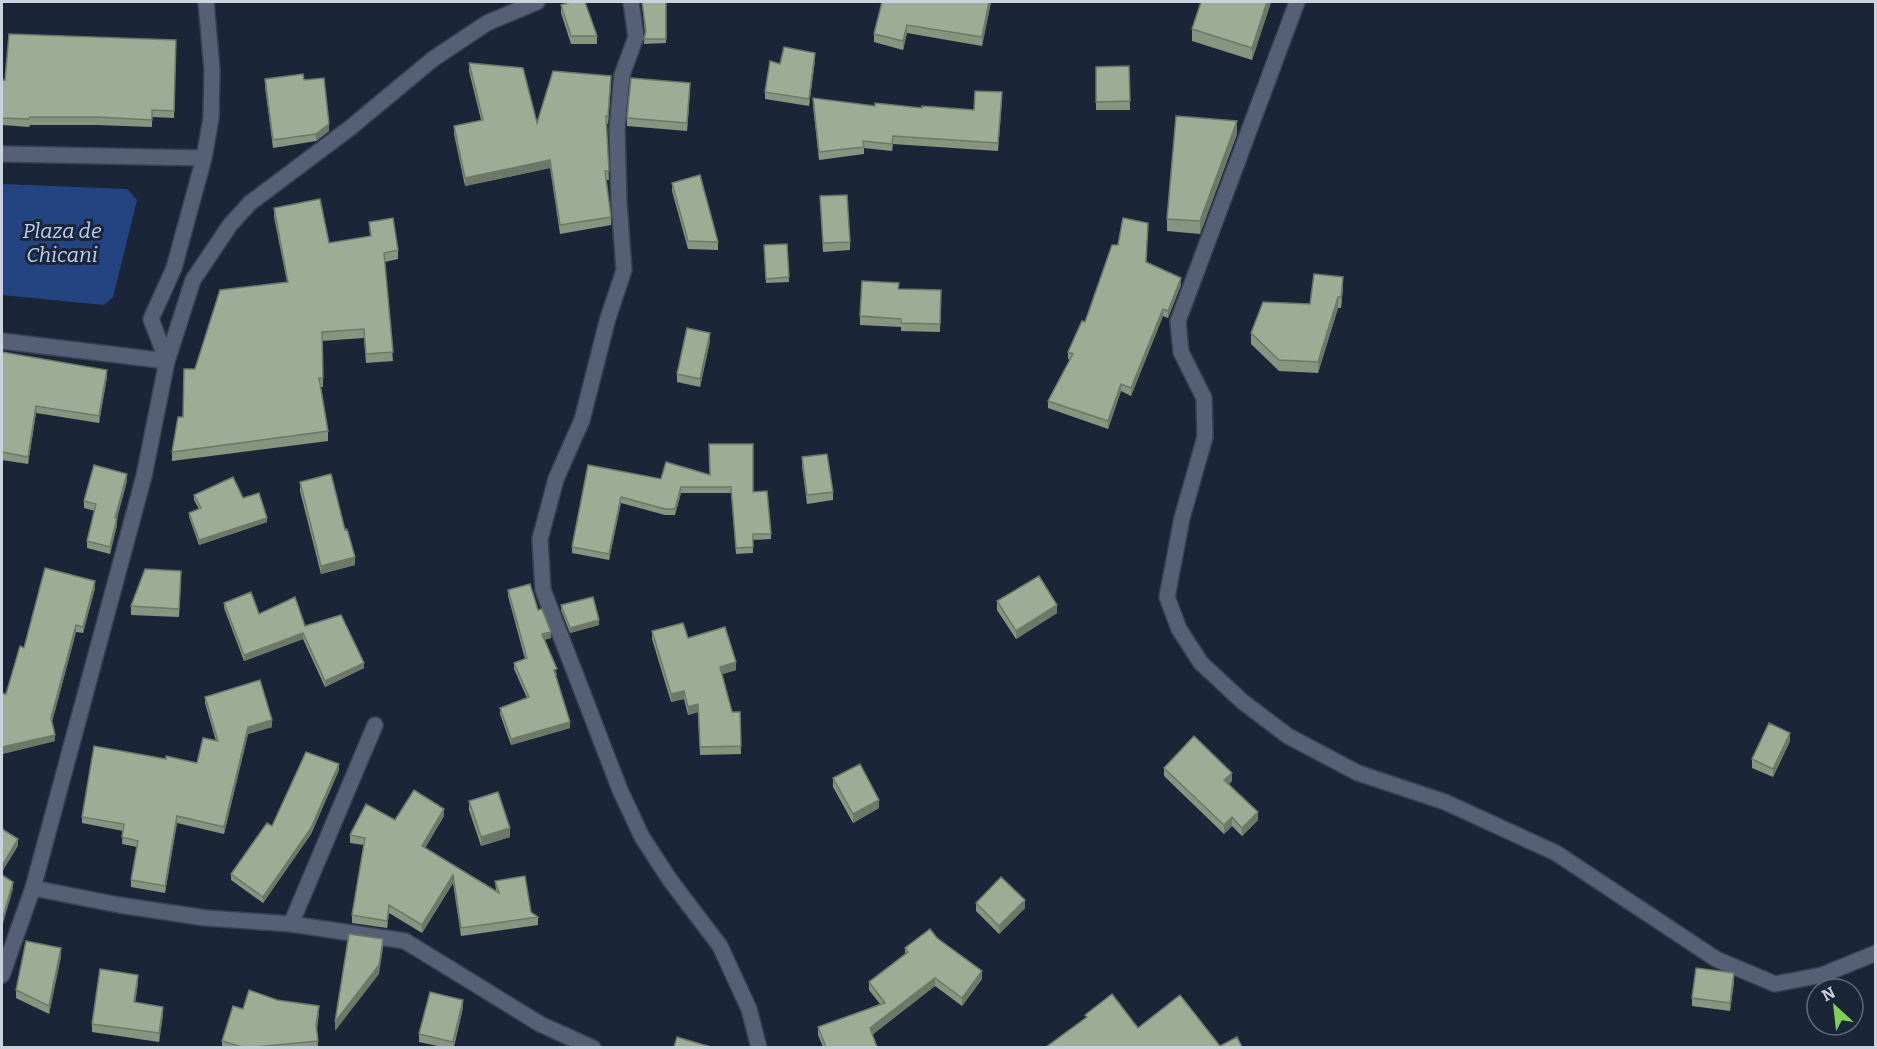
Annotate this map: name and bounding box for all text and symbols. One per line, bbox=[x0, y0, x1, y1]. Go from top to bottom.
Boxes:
park label: Plaza de Chicani bbox=[23, 218, 102, 268]
north arrow bbox=[1805, 977, 1865, 1037]
text: N bbox=[1819, 983, 1838, 1005]

